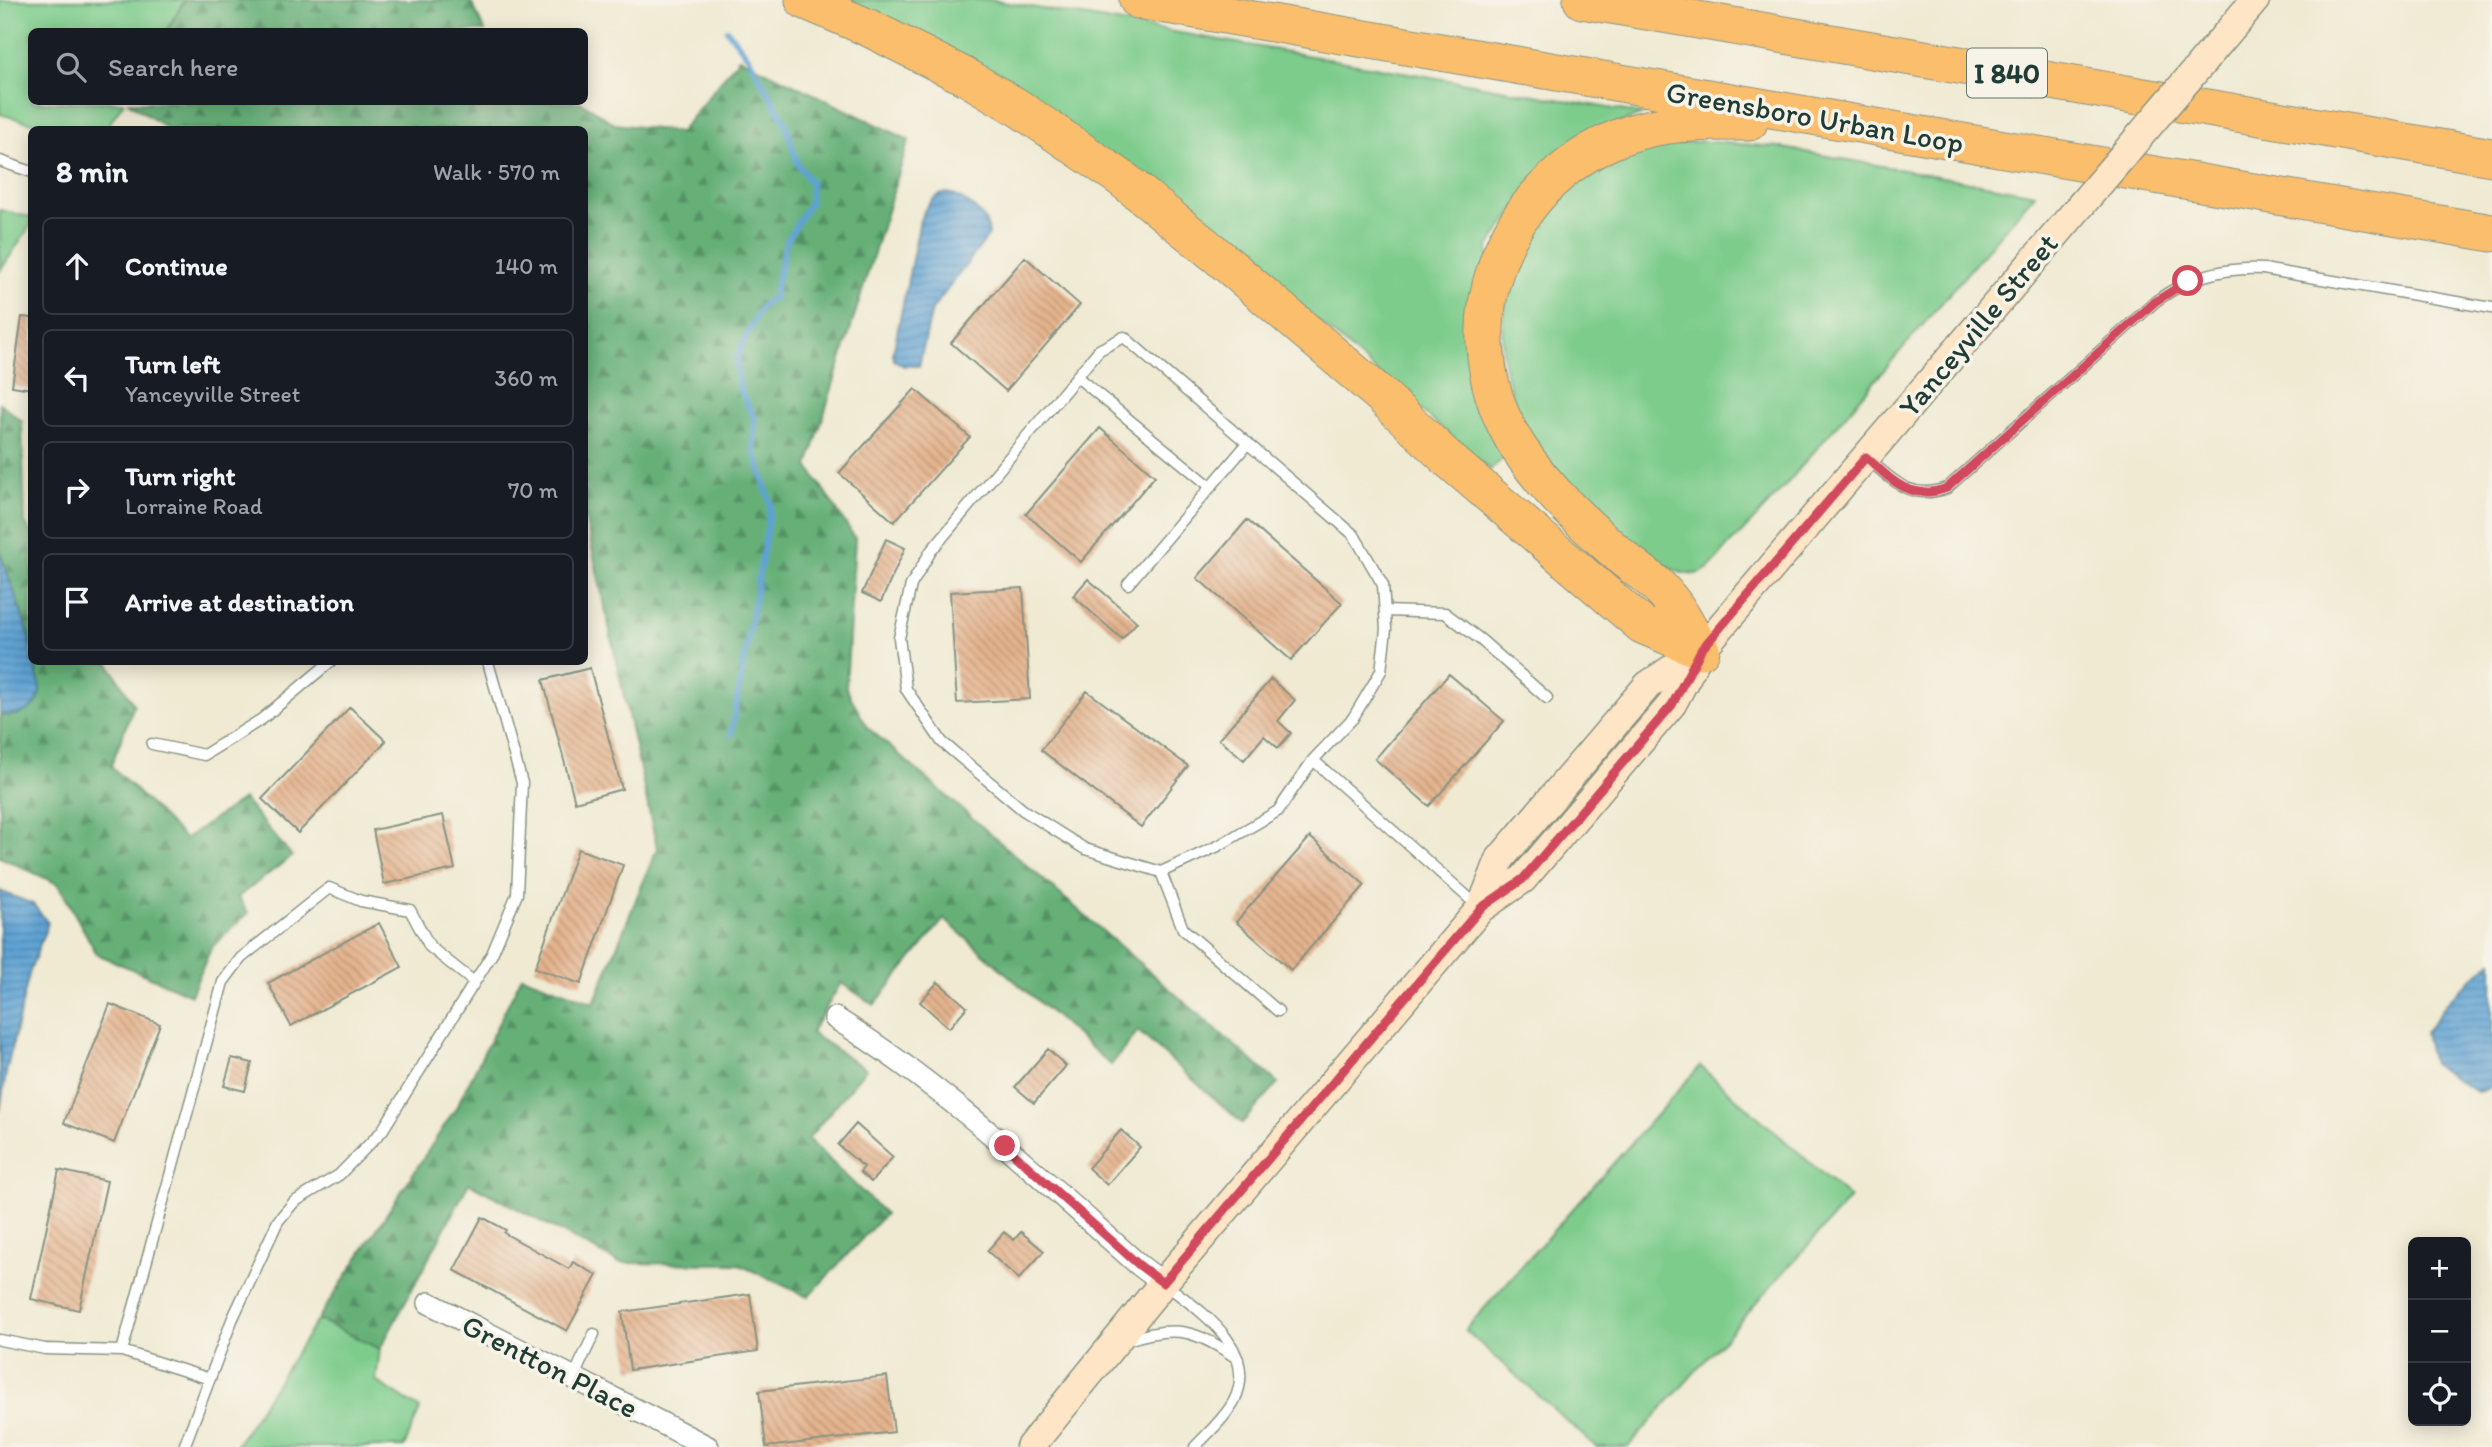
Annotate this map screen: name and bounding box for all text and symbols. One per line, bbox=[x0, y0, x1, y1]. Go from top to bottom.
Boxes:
search box bbox=[28, 28, 588, 105]
icon: search bbox=[52, 48, 90, 86]
road number: I 840 bbox=[1967, 48, 2047, 98]
text: Search here bbox=[108, 51, 238, 83]
street label: Greensboro Urban Loop bbox=[1663, 73, 1967, 161]
text: 8 min bbox=[56, 153, 128, 190]
text: Walk · 570 m bbox=[433, 158, 560, 186]
street label: Yanceyville Street bbox=[1890, 226, 2066, 424]
icon: ahead bbox=[58, 247, 96, 285]
text: Continue bbox=[125, 250, 228, 282]
text: 140 m bbox=[495, 252, 558, 280]
route start bbox=[2172, 265, 2203, 296]
text: Turn left bbox=[125, 348, 221, 380]
icon: left bbox=[58, 359, 96, 397]
text: 360 m bbox=[495, 364, 558, 392]
text: Yanceyville Street bbox=[125, 380, 300, 408]
text: Turn right bbox=[125, 460, 236, 492]
icon: right bbox=[58, 471, 96, 509]
text: 70 m bbox=[508, 476, 558, 504]
text: Lorraine Road bbox=[125, 492, 263, 520]
icon: arrive bbox=[58, 583, 96, 621]
text: Arrive at destination bbox=[125, 586, 354, 618]
route end bbox=[989, 1130, 1020, 1161]
map controls bbox=[2408, 1237, 2471, 1426]
button: + bbox=[2408, 1237, 2471, 1300]
button: − bbox=[2408, 1300, 2471, 1363]
street label: Grentton Place bbox=[456, 1306, 644, 1426]
button: locate bbox=[2408, 1363, 2471, 1426]

